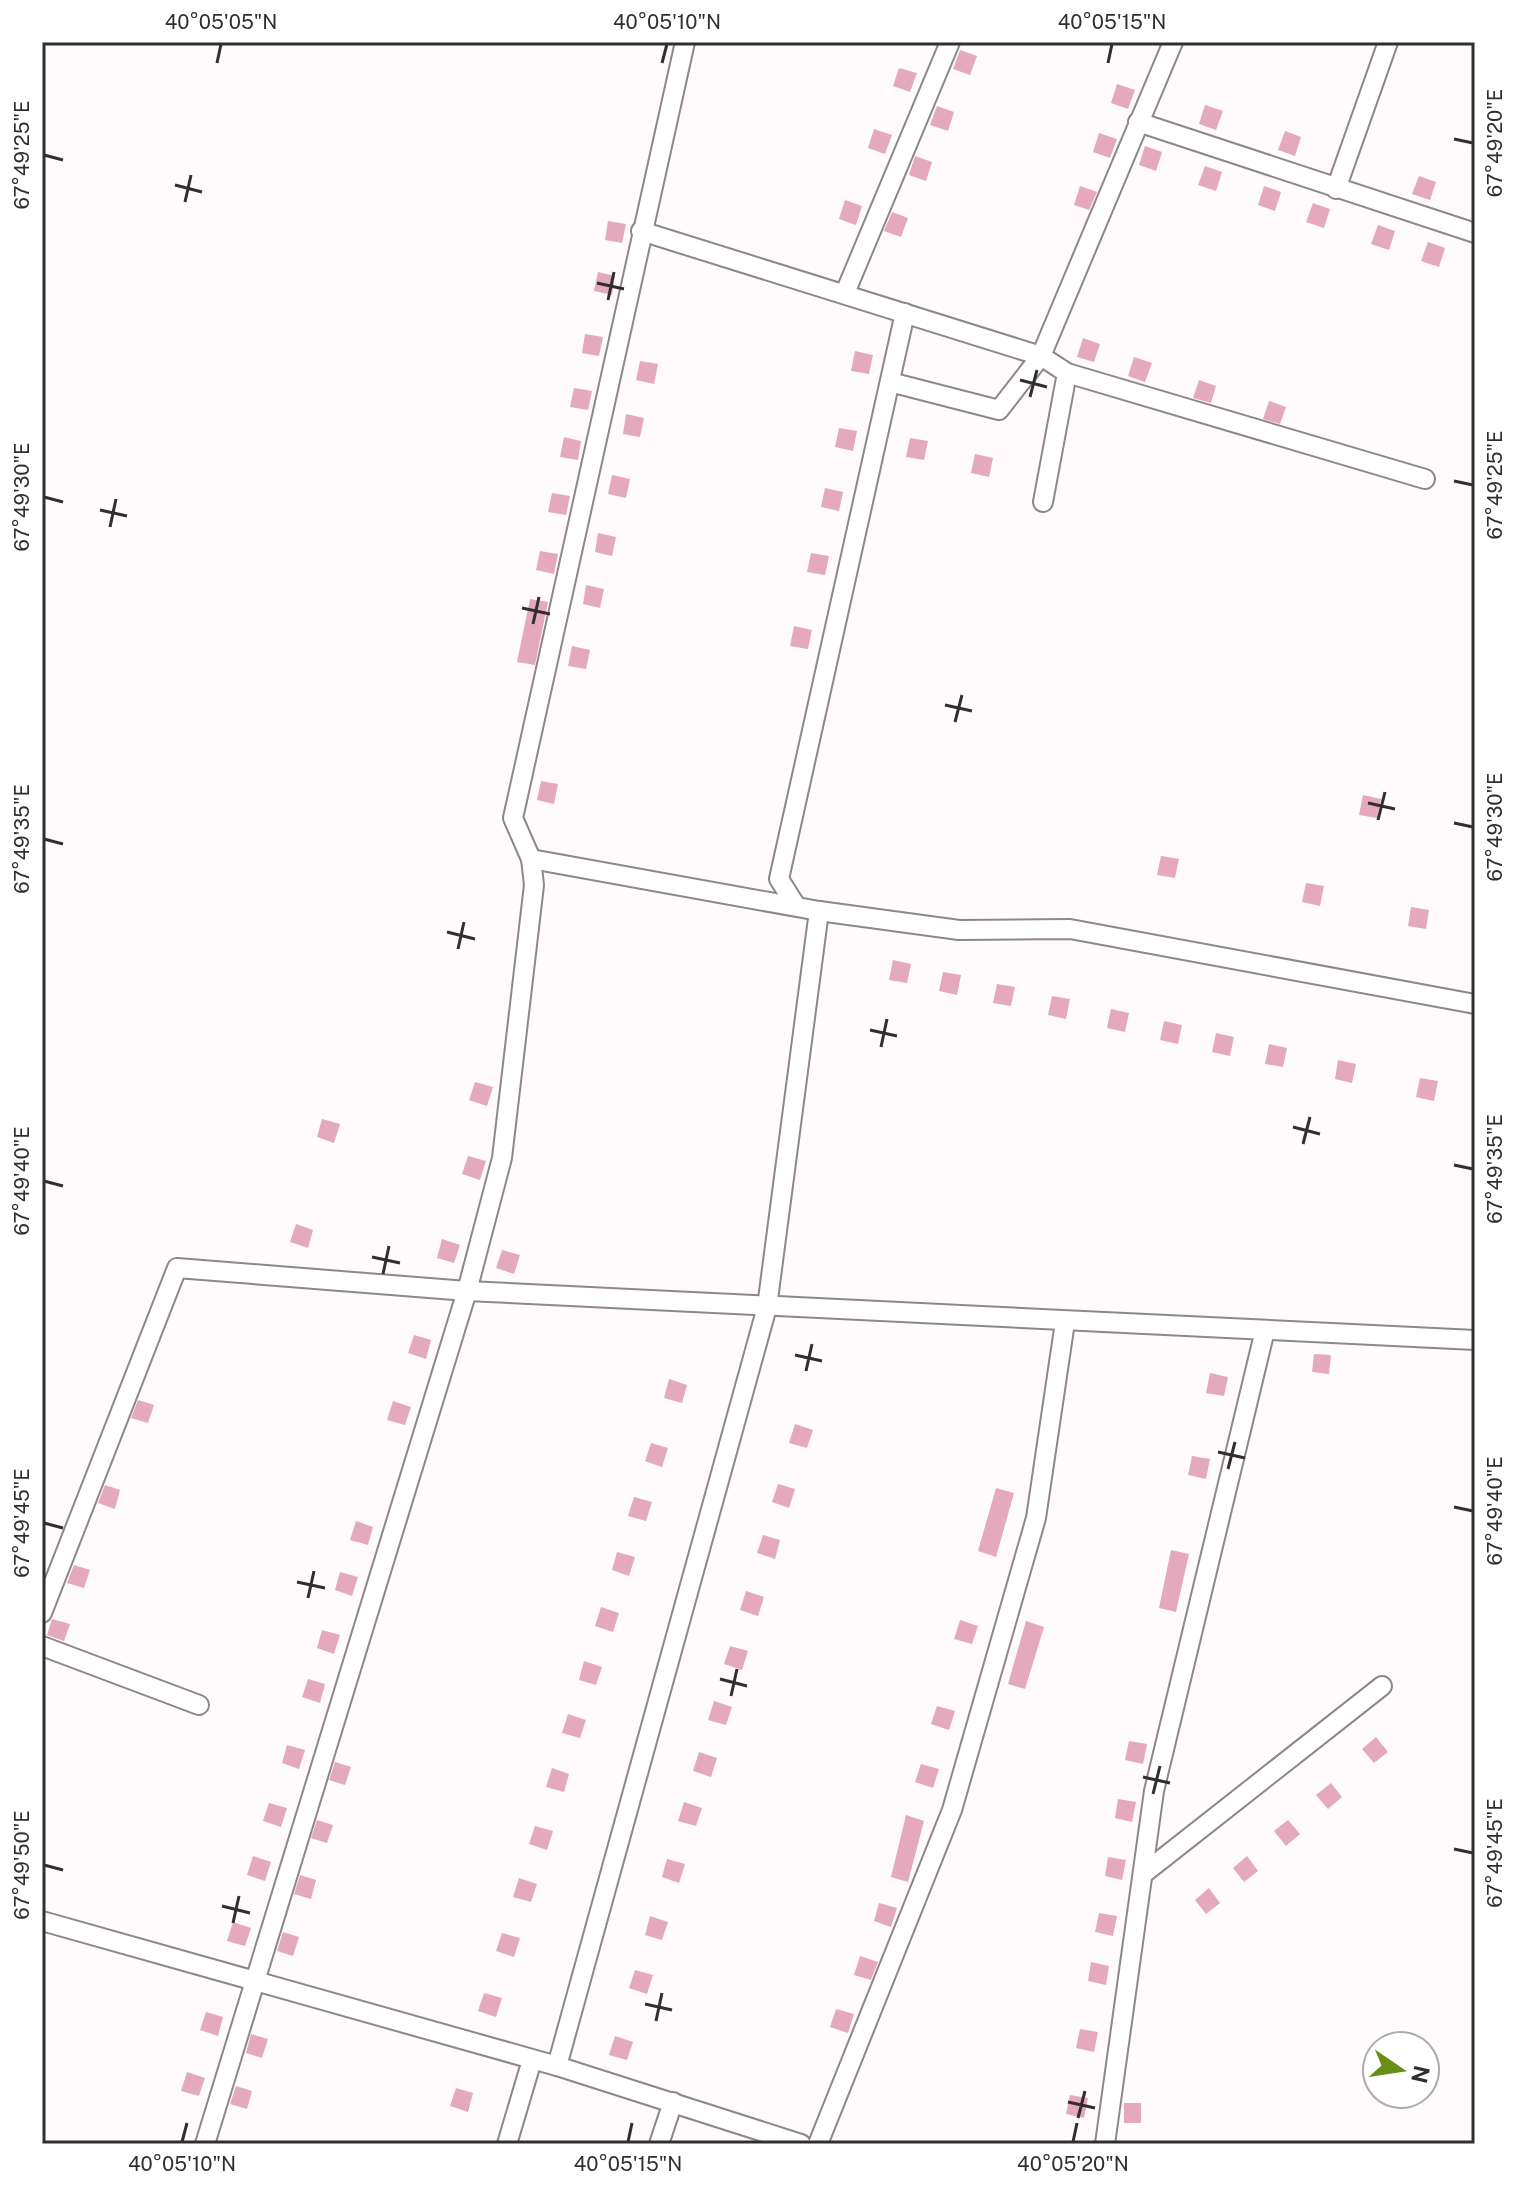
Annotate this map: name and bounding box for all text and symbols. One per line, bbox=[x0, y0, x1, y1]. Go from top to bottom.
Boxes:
text: 40°05'05"N bbox=[165, 10, 277, 34]
text: 40°05'10"N bbox=[613, 10, 721, 34]
text: 40°05'15"N bbox=[1058, 10, 1166, 34]
text: 67°49'20"E bbox=[1483, 89, 1507, 197]
text: 67°49'25"E bbox=[10, 100, 34, 210]
text: 67°49'25"E bbox=[1483, 430, 1507, 540]
text: 67°49'30"E bbox=[10, 442, 34, 552]
text: 67°49'30"E bbox=[1483, 772, 1507, 882]
text: 67°49'35"E bbox=[10, 784, 34, 894]
text: 67°49'35"E bbox=[1483, 1114, 1507, 1224]
text: 67°49'40"E bbox=[10, 1126, 34, 1236]
text: 67°49'40"E bbox=[1483, 1456, 1507, 1566]
text: 67°49'45"E bbox=[10, 1468, 34, 1578]
text: 67°49'45"E bbox=[1483, 1798, 1507, 1908]
text: 67°49'50"E bbox=[10, 1810, 34, 1920]
north arrow bbox=[1361, 2030, 1441, 2110]
text: N bbox=[1406, 2063, 1435, 2086]
text: 40°05'10"N bbox=[128, 2152, 236, 2176]
text: 40°05'15"N bbox=[574, 2152, 682, 2176]
text: 40°05'20"N bbox=[1017, 2152, 1129, 2176]

